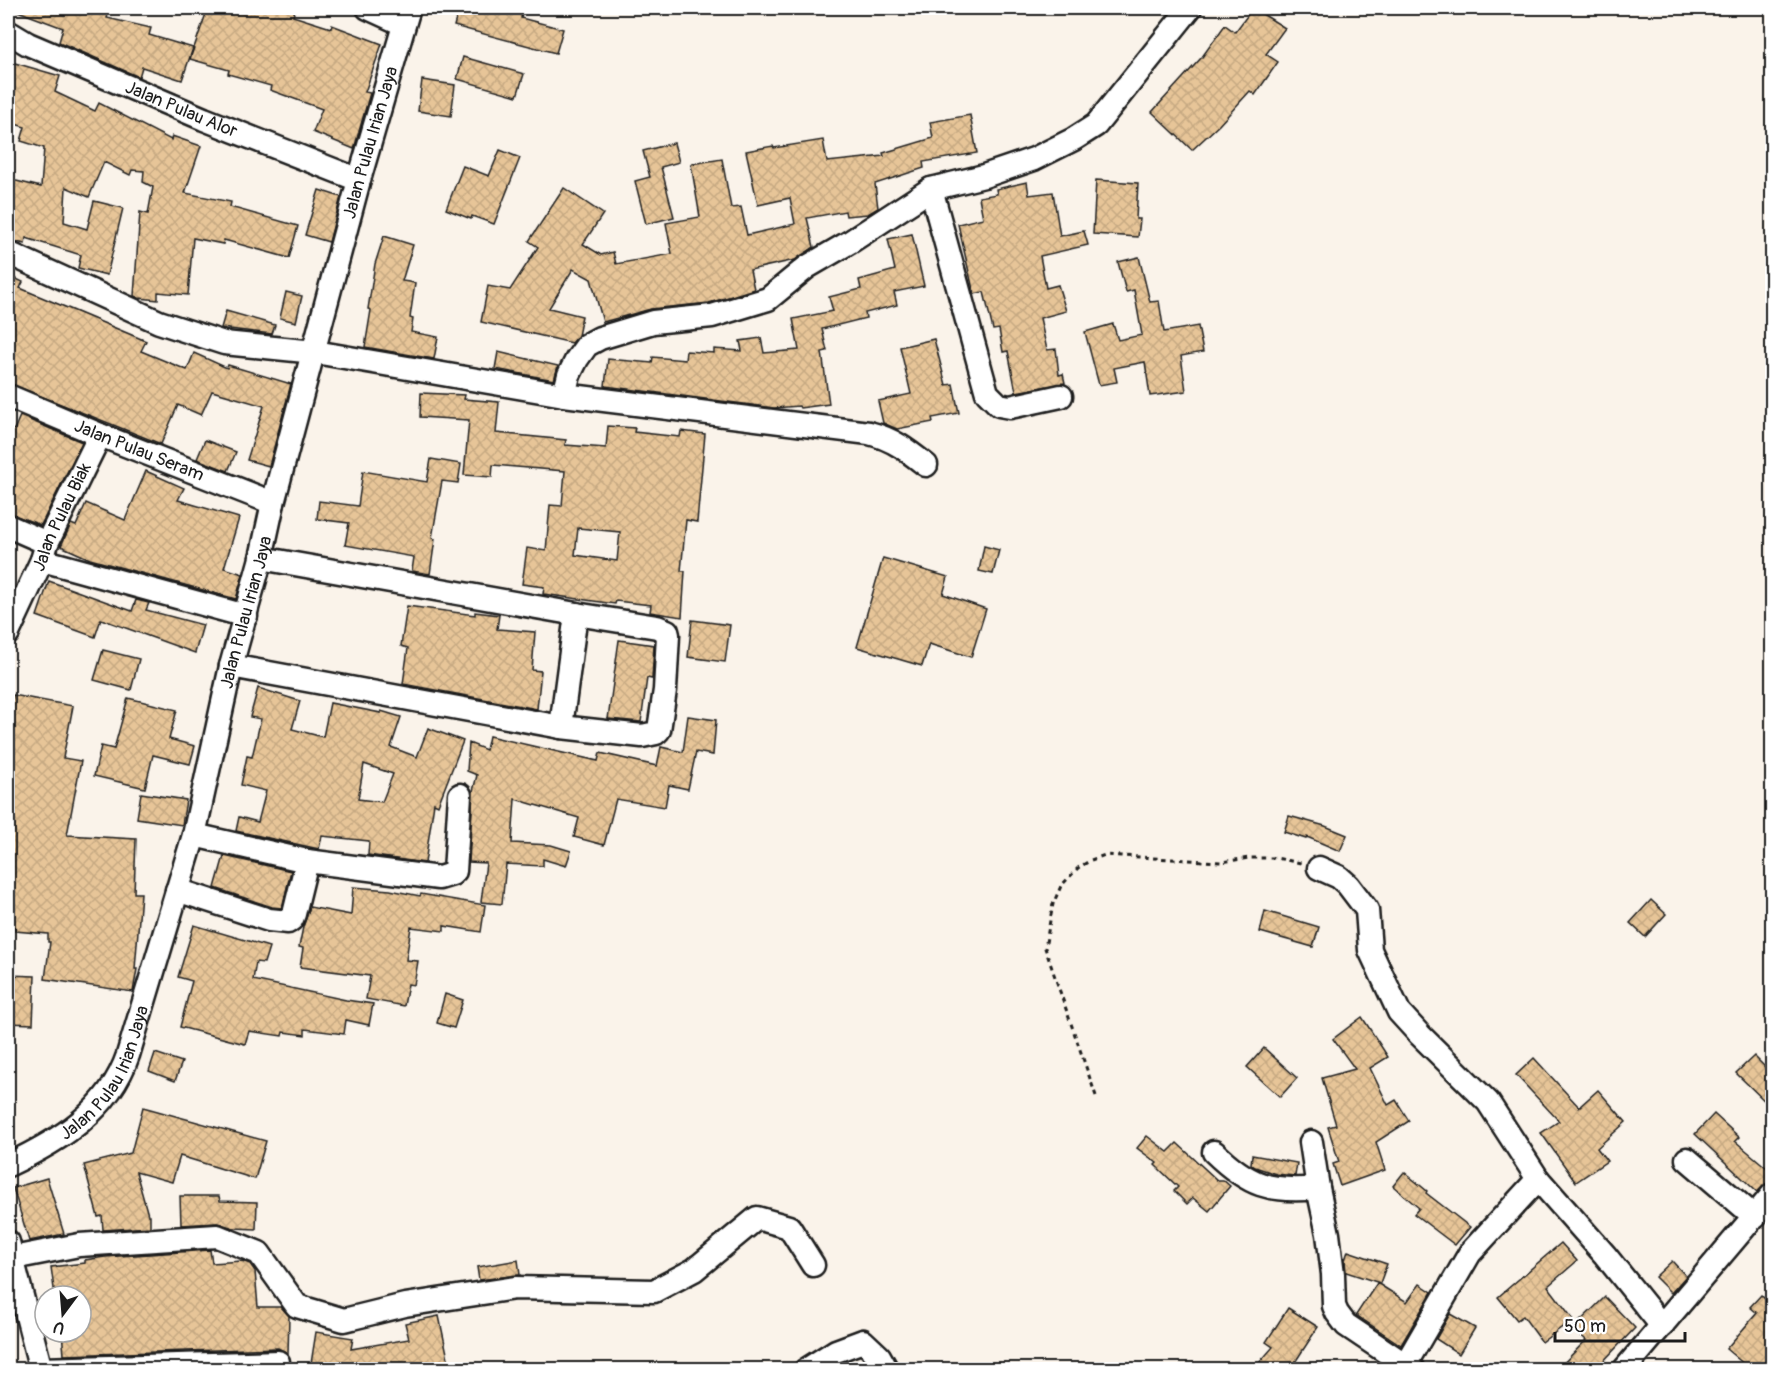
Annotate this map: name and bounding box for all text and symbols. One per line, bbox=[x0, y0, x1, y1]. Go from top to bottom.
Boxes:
street label: Jalan Pulau Irian Jaya bbox=[338, 64, 403, 221]
street label: Jalan Pulau Alor bbox=[122, 76, 241, 143]
street label: Jalan Pulau Seram bbox=[71, 414, 207, 487]
street label: Jalan Pulau Biak bbox=[27, 459, 97, 575]
street label: Jalan Pulau Irian Jaya bbox=[215, 534, 277, 691]
street label: Jalan Pulau Irian Jaya bbox=[56, 1003, 154, 1145]
north arrow bbox=[33, 1284, 93, 1344]
scale bar bbox=[1555, 1305, 1686, 1343]
text: 50 m bbox=[1564, 1315, 1606, 1338]
text: U bbox=[51, 1316, 67, 1339]

